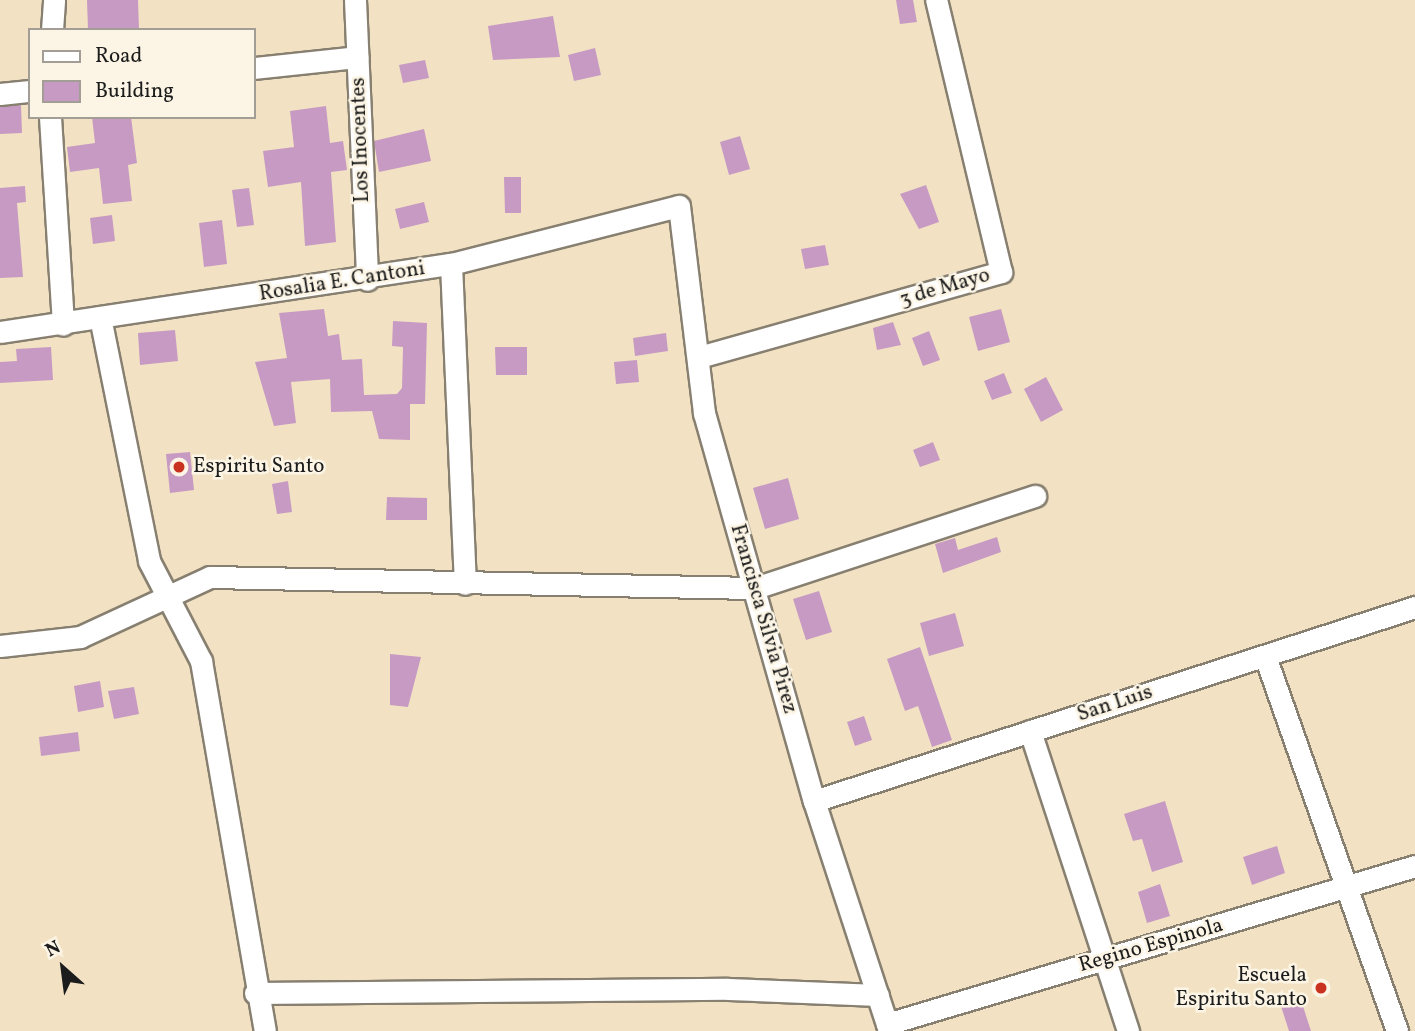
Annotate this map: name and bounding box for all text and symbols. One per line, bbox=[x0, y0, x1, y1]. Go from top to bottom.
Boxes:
legend bbox=[28, 28, 256, 119]
text: Road bbox=[95, 42, 142, 71]
text: Building bbox=[95, 77, 174, 106]
street label: Los Inocentes bbox=[346, 77, 376, 203]
street label: Rosalia E. Cantoni bbox=[257, 256, 427, 308]
street label: 3 de Mayo bbox=[897, 263, 993, 313]
place label: Espiritu Santo bbox=[193, 454, 324, 480]
marker: Espiritu Santo bbox=[171, 459, 187, 475]
street label: Francisca Silvia Pirez bbox=[724, 521, 802, 717]
street label: San Luis bbox=[1074, 680, 1156, 728]
street label: Regino Espinola bbox=[1076, 913, 1226, 979]
north arrow bbox=[28, 933, 98, 1003]
text: N bbox=[41, 935, 65, 964]
place label: Escuela Espiritu Santo bbox=[1176, 963, 1307, 1013]
marker: Escuela Espiritu Santo bbox=[1313, 980, 1329, 996]

